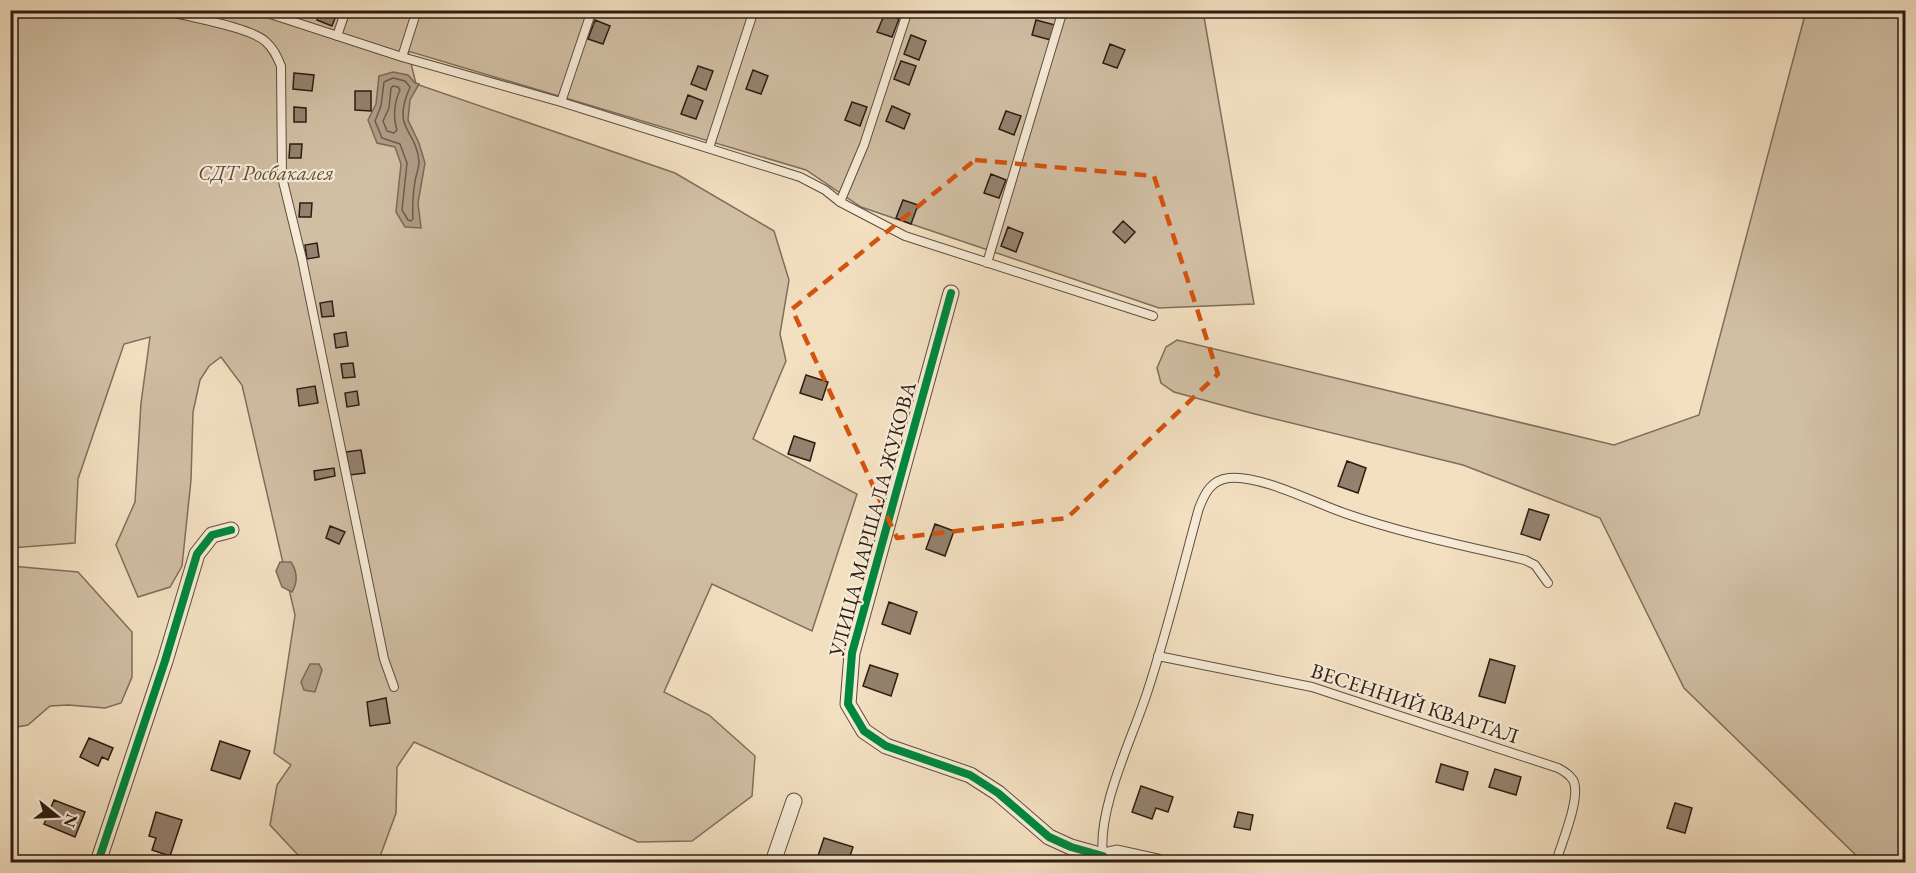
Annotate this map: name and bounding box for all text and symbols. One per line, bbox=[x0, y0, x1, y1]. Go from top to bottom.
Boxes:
park label: СДТ Росбакалея bbox=[198, 159, 334, 186]
street label: УЛИЦА МАРШАЛА ЖУКОВА bbox=[822, 378, 922, 660]
street label: ВЕСЕННИЙ КВАРТАЛ bbox=[1308, 657, 1522, 749]
north arrow bbox=[27, 786, 87, 846]
text: N bbox=[59, 811, 83, 830]

